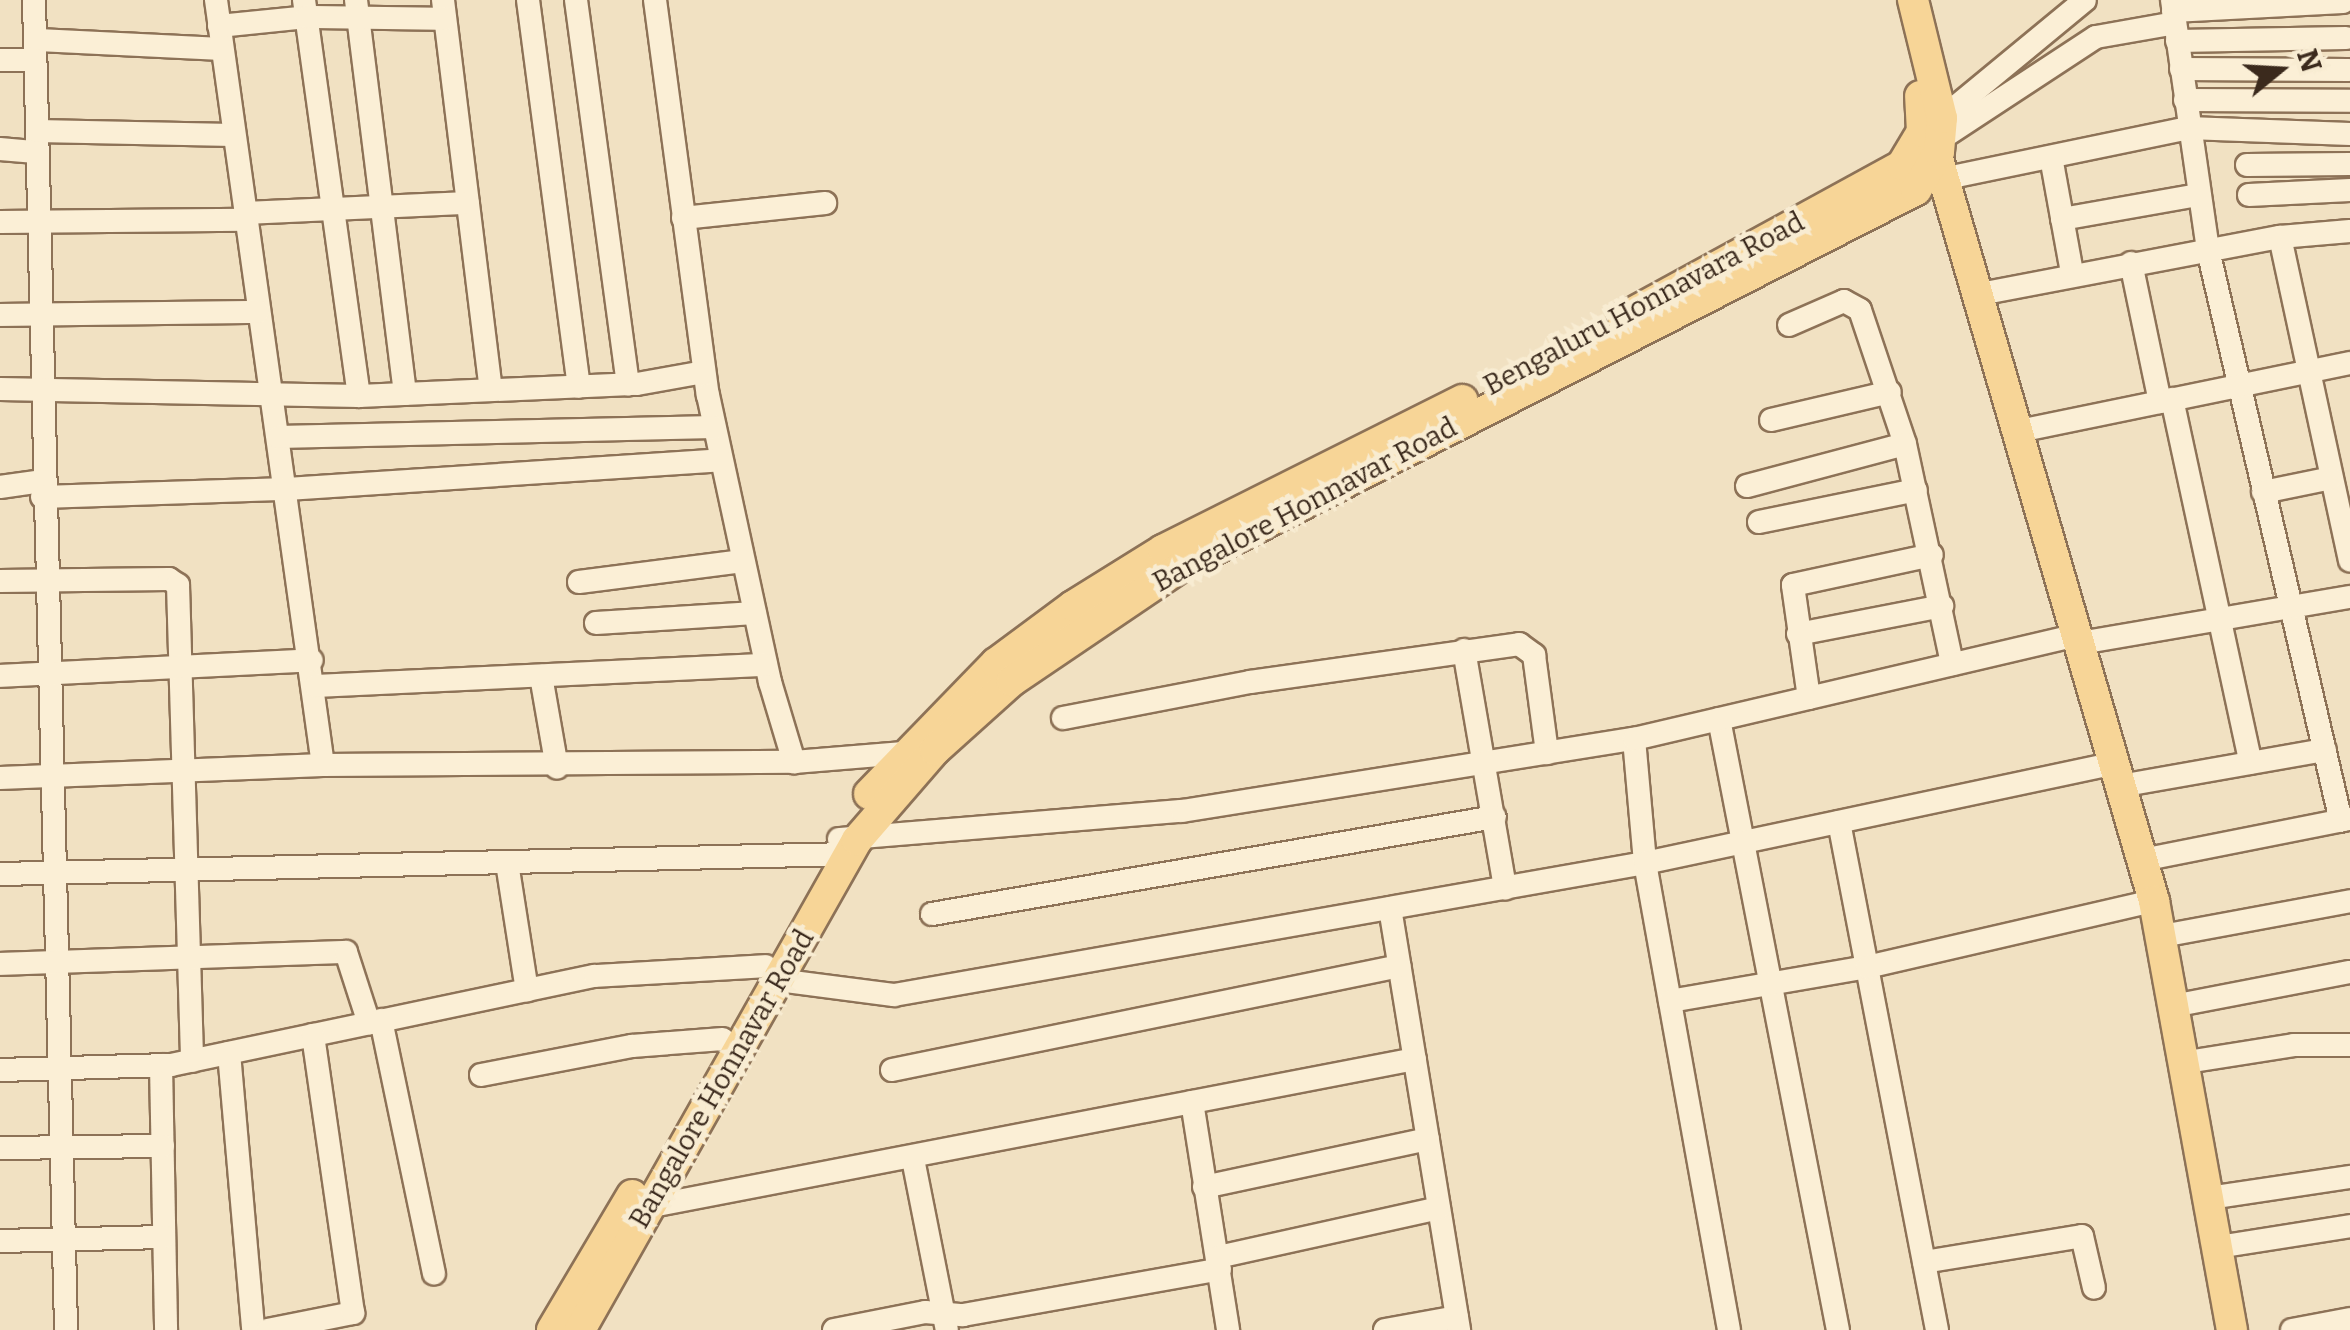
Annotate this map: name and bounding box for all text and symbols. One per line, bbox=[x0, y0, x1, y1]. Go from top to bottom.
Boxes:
north arrow bbox=[2230, 20, 2330, 120]
text: N bbox=[2290, 45, 2328, 76]
street label: Bengaluru Honnavara Road bbox=[1478, 205, 1810, 403]
street label: Bangalore Honnavar Road bbox=[1147, 411, 1463, 599]
street label: Bangalore Honnavar Road bbox=[623, 924, 821, 1234]

